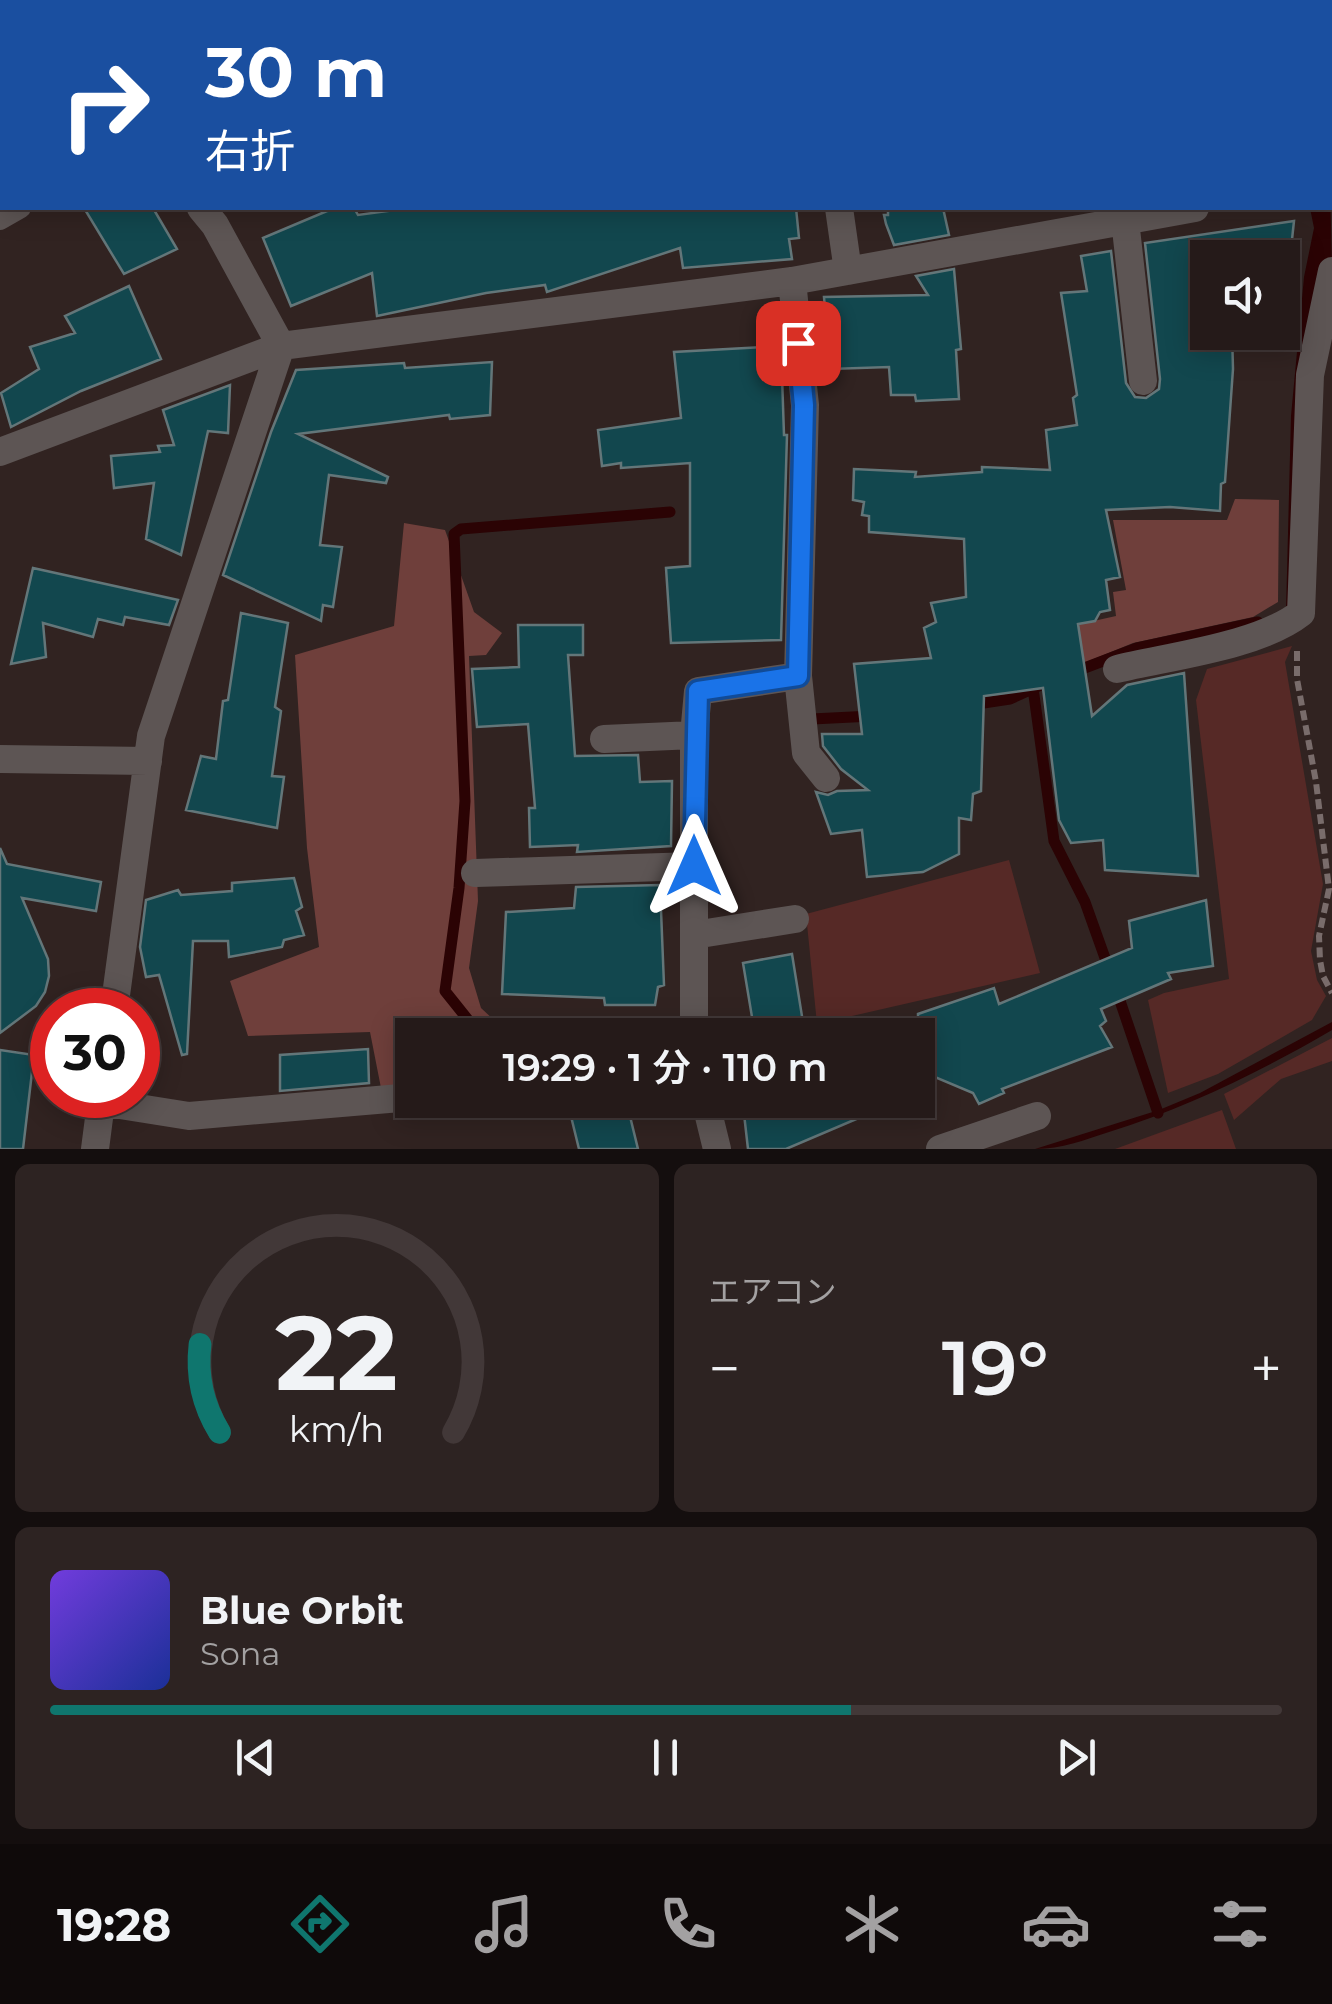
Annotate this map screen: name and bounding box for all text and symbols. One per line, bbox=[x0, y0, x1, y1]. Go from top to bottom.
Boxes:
text: 30 m bbox=[205, 29, 387, 115]
icon: right bbox=[40, 40, 170, 170]
text: 右折 bbox=[205, 123, 295, 178]
map controls bbox=[1190, 240, 1300, 350]
button: sound bbox=[1190, 240, 1300, 350]
pin bbox=[756, 301, 841, 386]
icon: arrive bbox=[771, 316, 826, 371]
position arrow bbox=[642, 814, 746, 918]
speed limit sign: 30 bbox=[30, 988, 160, 1118]
text: 19:29 · 1 分 · 110 m bbox=[502, 1044, 828, 1091]
text: エアコン bbox=[709, 1272, 837, 1311]
text: 22 bbox=[275, 1289, 398, 1416]
text: 19° bbox=[942, 1322, 1049, 1414]
text: − bbox=[709, 1335, 740, 1402]
text: + bbox=[1250, 1335, 1282, 1402]
text: km/h bbox=[289, 1407, 384, 1451]
text: Blue Orbit bbox=[200, 1587, 404, 1634]
text: Sona bbox=[200, 1634, 280, 1673]
icon: previous bbox=[228, 1730, 283, 1785]
icon: pause bbox=[638, 1730, 693, 1785]
icon: next bbox=[1049, 1730, 1104, 1785]
icon: directions bbox=[285, 1889, 355, 1959]
icon: music bbox=[469, 1889, 539, 1959]
icon: phone bbox=[653, 1889, 723, 1959]
icon: climate bbox=[837, 1889, 907, 1959]
icon: car bbox=[1021, 1889, 1091, 1959]
icon: filters bbox=[1205, 1889, 1275, 1959]
text: 19:28 bbox=[57, 1897, 171, 1952]

